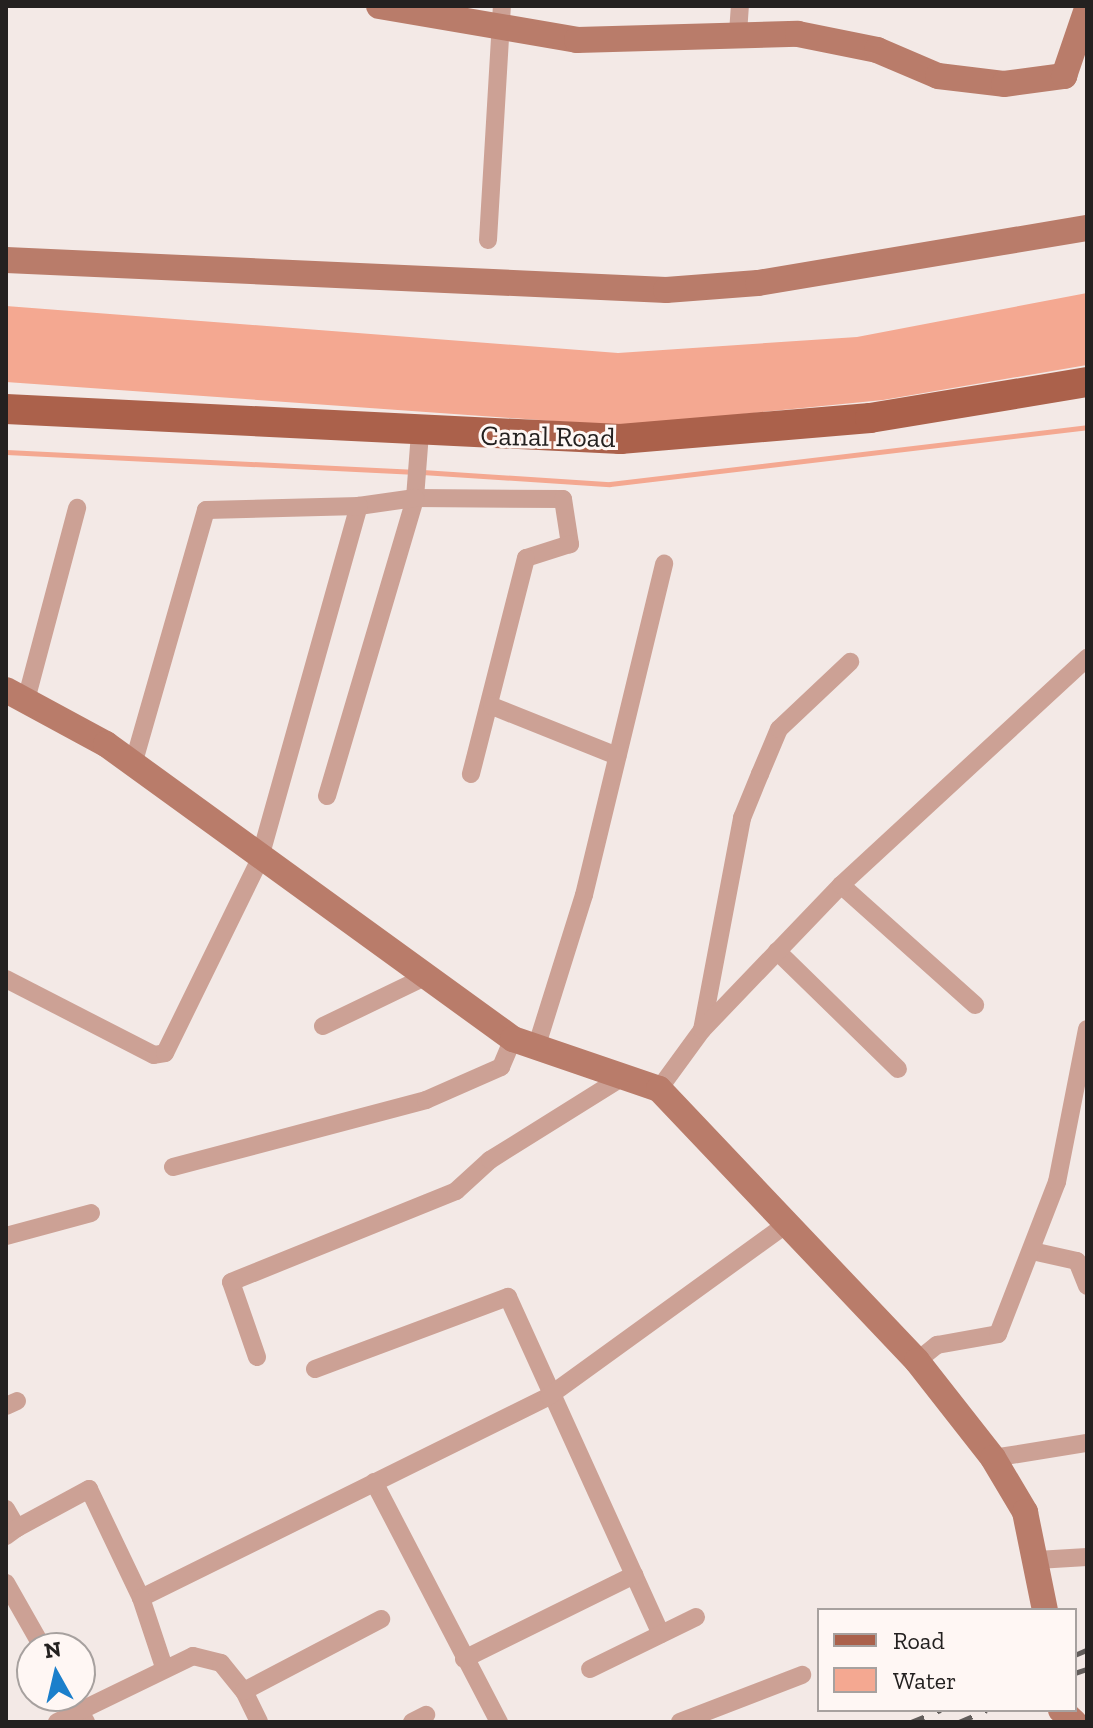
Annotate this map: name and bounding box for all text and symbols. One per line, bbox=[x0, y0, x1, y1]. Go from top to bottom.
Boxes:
street label: Canal Road bbox=[480, 419, 616, 455]
legend bbox=[817, 1608, 1077, 1712]
text: Road bbox=[893, 1626, 945, 1655]
north arrow bbox=[16, 1632, 96, 1712]
text: N bbox=[43, 1635, 63, 1664]
text: Water bbox=[893, 1666, 956, 1695]

